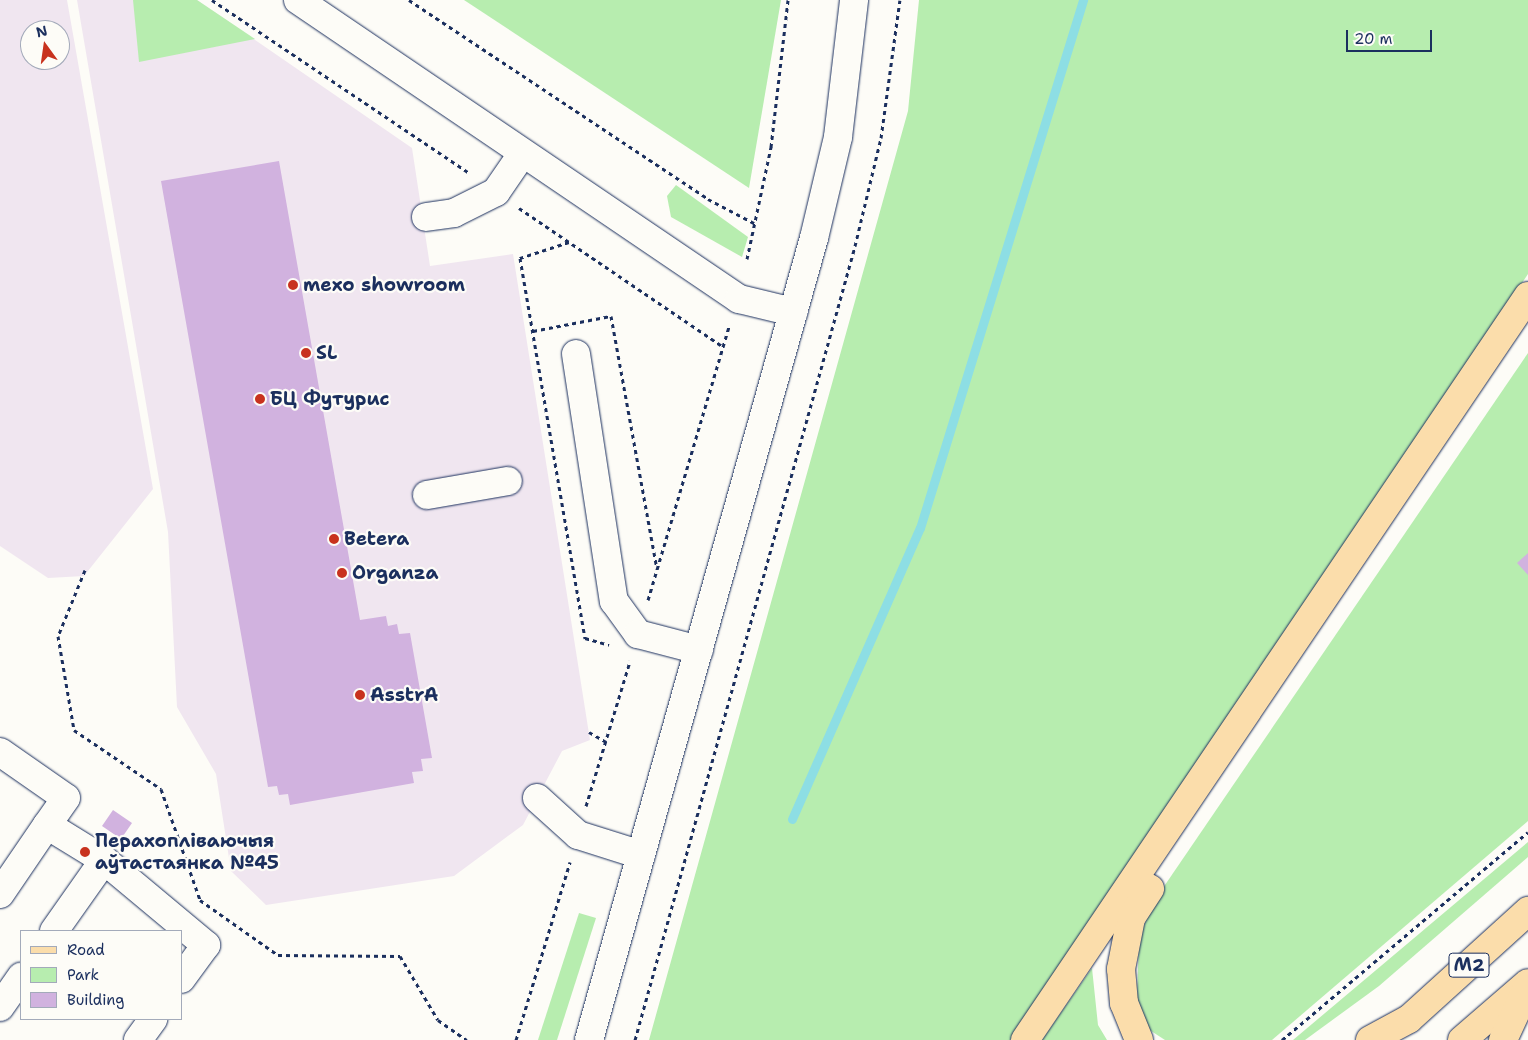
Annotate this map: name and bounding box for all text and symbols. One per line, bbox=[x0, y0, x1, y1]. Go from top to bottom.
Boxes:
north arrow bbox=[20, 20, 70, 70]
scale bar bbox=[1348, 20, 1434, 52]
text: N bbox=[34, 21, 49, 41]
text: 20 m bbox=[1354, 29, 1393, 49]
place label: mexo showroom bbox=[303, 274, 465, 296]
marker: mexo showroom bbox=[287, 279, 299, 291]
place label: SL bbox=[316, 342, 337, 364]
marker: SL bbox=[300, 347, 312, 359]
place label: БЦ Футурис bbox=[270, 388, 390, 410]
marker: БЦ Футурис bbox=[254, 393, 266, 405]
place label: Betera bbox=[344, 528, 409, 550]
marker: Betera bbox=[328, 533, 340, 545]
place label: Organza bbox=[352, 562, 438, 584]
marker: Organza bbox=[336, 567, 348, 579]
place label: AsstrA bbox=[370, 684, 438, 706]
marker: AsstrA bbox=[354, 689, 366, 701]
place label: Перахопліваючыя аўтастаянка №45 bbox=[95, 830, 279, 874]
marker: Перахопліваючыя аўтастаянка №45 bbox=[79, 846, 91, 858]
legend bbox=[20, 930, 182, 1020]
text: Road bbox=[67, 940, 105, 960]
road number: М2 bbox=[1448, 950, 1490, 980]
text: Park bbox=[67, 965, 99, 985]
text: Building bbox=[67, 990, 124, 1010]

